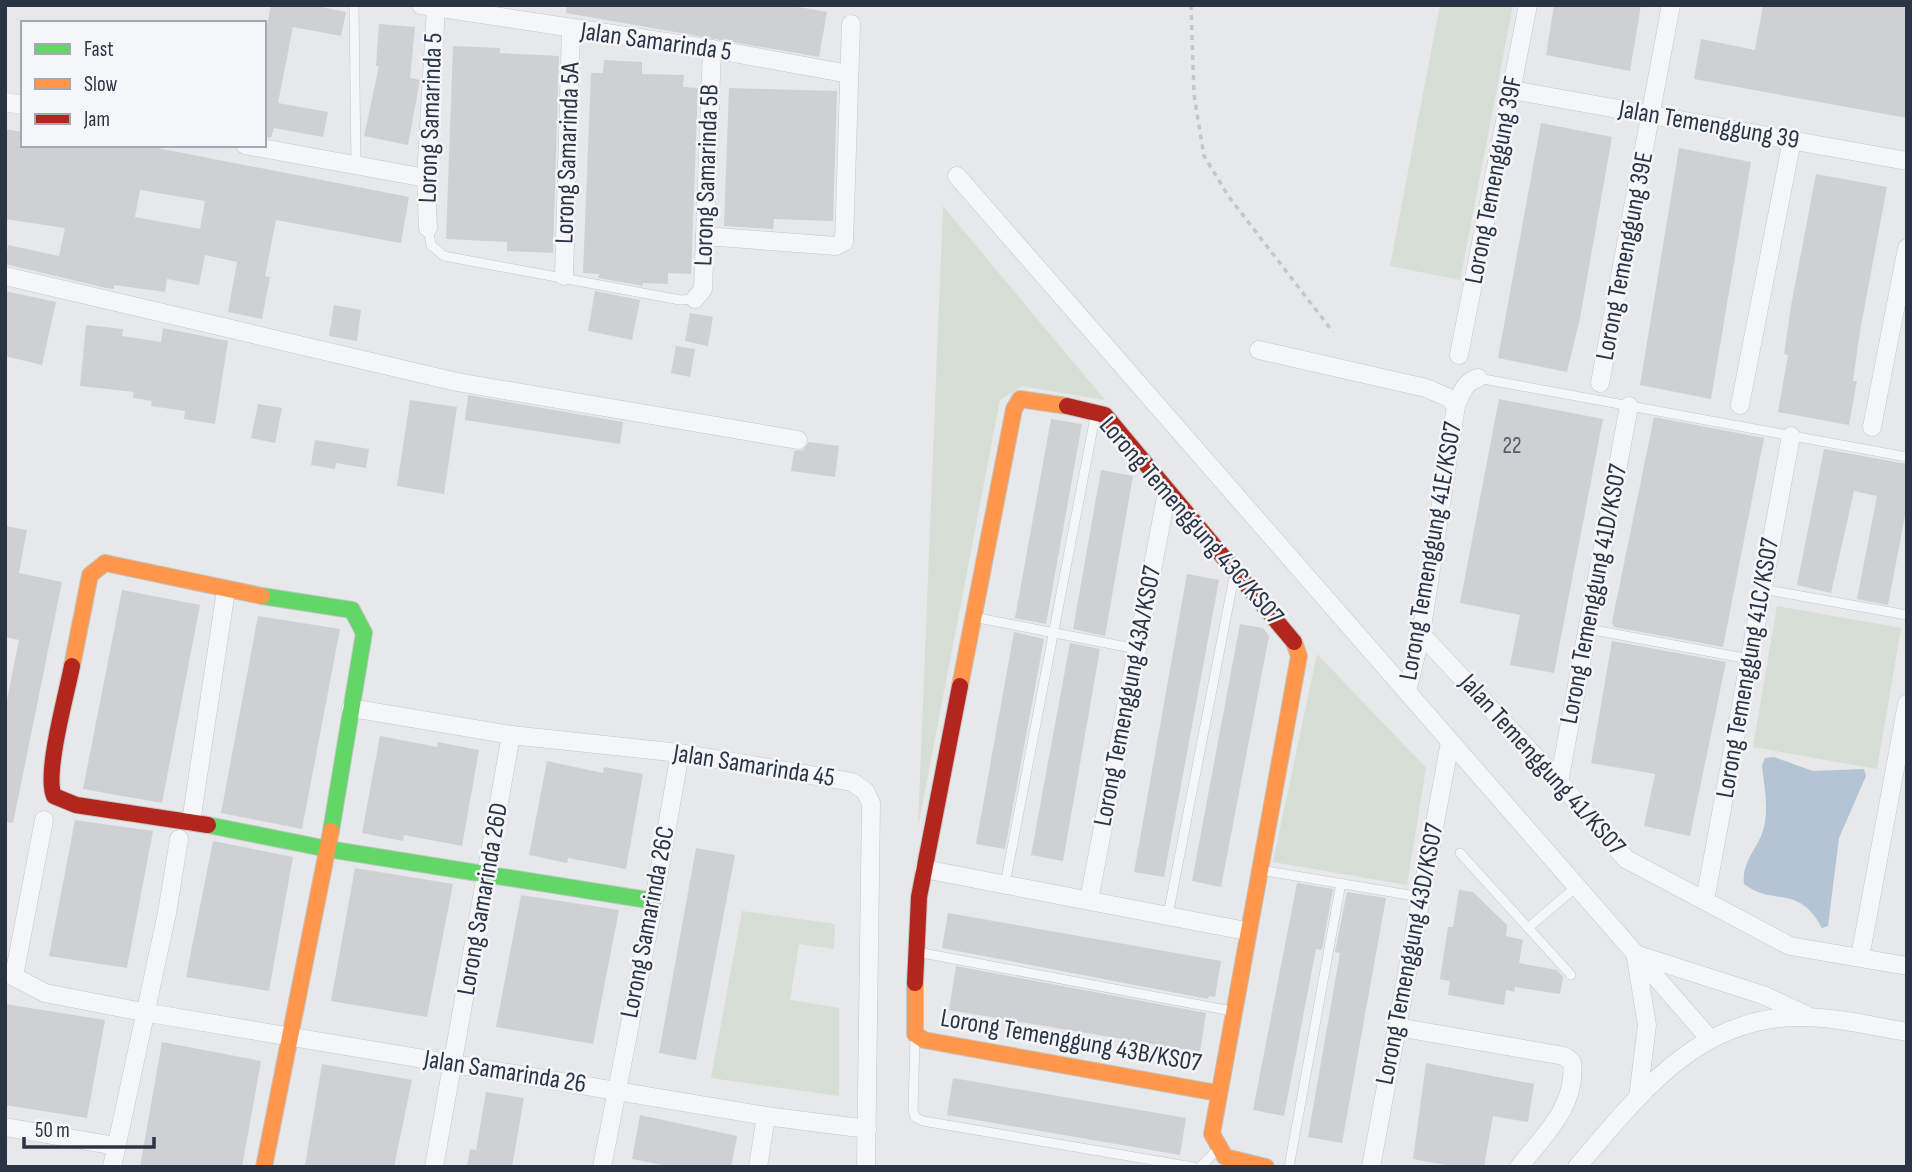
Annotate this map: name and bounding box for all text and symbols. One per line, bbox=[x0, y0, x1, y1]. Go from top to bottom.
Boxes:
street label: Jalan Samarinda 5 bbox=[578, 16, 733, 68]
legend bbox=[21, 21, 266, 147]
street label: Lorong Samarinda 5 bbox=[413, 32, 449, 204]
text: Fast bbox=[84, 37, 114, 62]
street label: Lorong Samarinda 5A bbox=[549, 61, 587, 244]
text: Slow bbox=[84, 72, 118, 97]
street label: Lorong Temenggung 39F bbox=[1459, 73, 1529, 287]
street label: Lorong Samarinda 5B bbox=[688, 84, 726, 266]
street label: Jalan Temenggung 39 bbox=[1615, 94, 1802, 156]
text: Jam bbox=[83, 107, 110, 132]
street label: Lorong Temenggung 39E bbox=[1590, 149, 1660, 363]
street label: Lorong Temenggung 43C/KS07 bbox=[1092, 411, 1290, 632]
street label: Lorong Temenggung 41E/KS07 bbox=[1393, 419, 1469, 683]
house number: 22 bbox=[1503, 432, 1521, 460]
street label: Lorong Temenggung 41D/KS07 bbox=[1554, 461, 1634, 726]
street label: Lorong Temenggung 41C/KS07 bbox=[1710, 535, 1786, 800]
street label: Lorong Temenggung 43A/KS07 bbox=[1088, 563, 1169, 829]
street label: Jalan Temenggung 41/KS07 bbox=[1452, 667, 1632, 862]
street label: Jalan Samarinda 45 bbox=[670, 738, 837, 794]
street label: Lorong Samarinda 26D bbox=[451, 800, 515, 998]
street label: Lorong Temenggung 43D/KS07 bbox=[1369, 820, 1451, 1087]
street label: Lorong Samarinda 26C bbox=[614, 824, 682, 1020]
street label: Lorong Temenggung 43B/KS07 bbox=[938, 1003, 1204, 1079]
street label: Jalan Samarinda 26 bbox=[421, 1044, 588, 1100]
scale bar bbox=[24, 1106, 154, 1150]
text: 50 m bbox=[35, 1118, 70, 1143]

